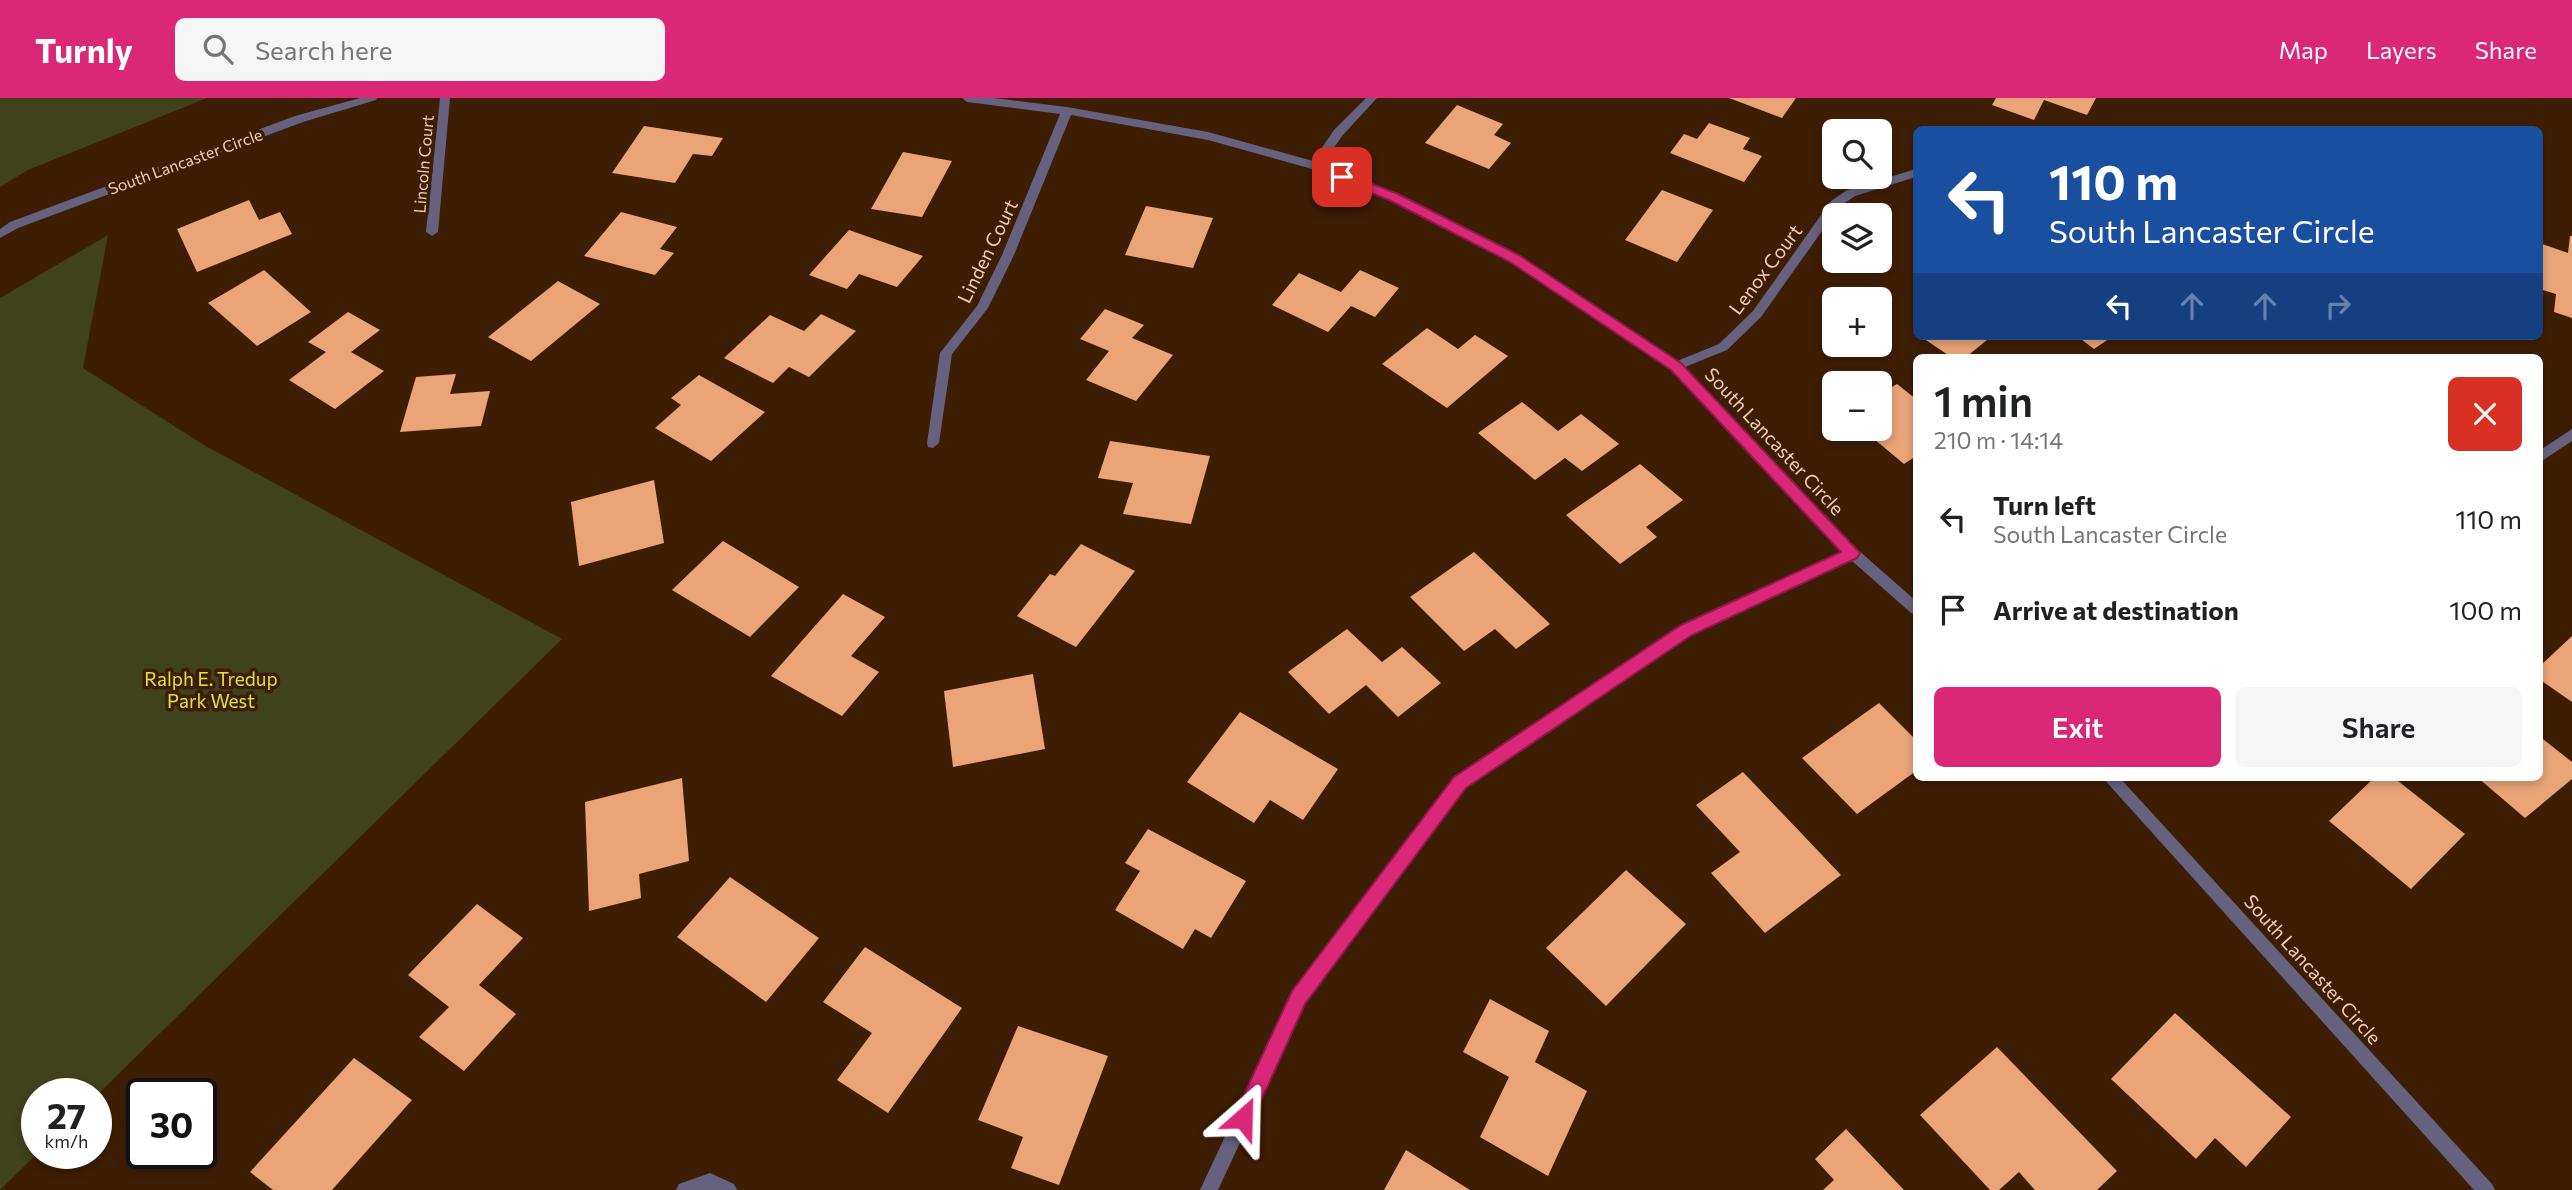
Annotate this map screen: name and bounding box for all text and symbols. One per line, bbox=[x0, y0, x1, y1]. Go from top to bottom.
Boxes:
search box bbox=[175, 18, 665, 81]
text: Turnly bbox=[35, 29, 133, 70]
icon: search bbox=[199, 30, 237, 68]
text: Search here bbox=[255, 34, 392, 65]
text: Map bbox=[2279, 35, 2328, 64]
text: Layers bbox=[2366, 35, 2437, 64]
text: Share bbox=[2475, 35, 2537, 64]
street label: Lincoln Court bbox=[409, 114, 437, 214]
map controls bbox=[1822, 119, 1892, 441]
button: search bbox=[1822, 119, 1892, 189]
street label: South Lancaster Circle bbox=[105, 124, 265, 198]
pin bbox=[1312, 147, 1372, 207]
text: 110 m bbox=[2049, 150, 2178, 210]
icon: left bbox=[1934, 154, 2025, 245]
icon: arrive bbox=[1323, 158, 1361, 196]
street label: Linden Court bbox=[952, 195, 1022, 307]
button: layers bbox=[1822, 203, 1892, 273]
text: South Lancaster Circle bbox=[2049, 210, 2375, 250]
street label: Lenox Court bbox=[1724, 219, 1806, 319]
button: + bbox=[1822, 287, 1892, 357]
icon: left bbox=[2100, 287, 2138, 325]
icon: ahead bbox=[2173, 287, 2211, 325]
icon: ahead bbox=[2246, 287, 2284, 325]
icon: right bbox=[2319, 287, 2357, 325]
street label: South Lancaster Circle bbox=[1701, 362, 1849, 520]
button: − bbox=[1822, 371, 1892, 441]
text: 1 min bbox=[1934, 374, 2033, 426]
button: close bbox=[2448, 377, 2522, 451]
text: 210 m · 14:14 bbox=[1934, 426, 2063, 454]
text: Turn left bbox=[1993, 489, 2096, 520]
icon: left bbox=[1934, 500, 1972, 538]
text: 110 m bbox=[2455, 503, 2522, 534]
text: South Lancaster Circle bbox=[1993, 520, 2227, 548]
icon: arrive bbox=[1934, 591, 1972, 629]
text: Arrive at destination bbox=[1993, 594, 2239, 625]
text: 100 m bbox=[2449, 594, 2522, 625]
park label: Ralph E. Tredup Park West bbox=[144, 667, 278, 712]
button: Exit bbox=[1934, 687, 2221, 767]
button: Share bbox=[2235, 687, 2522, 767]
street label: South Lancaster Circle bbox=[2240, 889, 2386, 1049]
speed limit sign: 30 bbox=[126, 1078, 217, 1169]
position arrow bbox=[1206, 1081, 1280, 1155]
text: 27 bbox=[47, 1093, 86, 1136]
text: km/h bbox=[45, 1130, 88, 1152]

